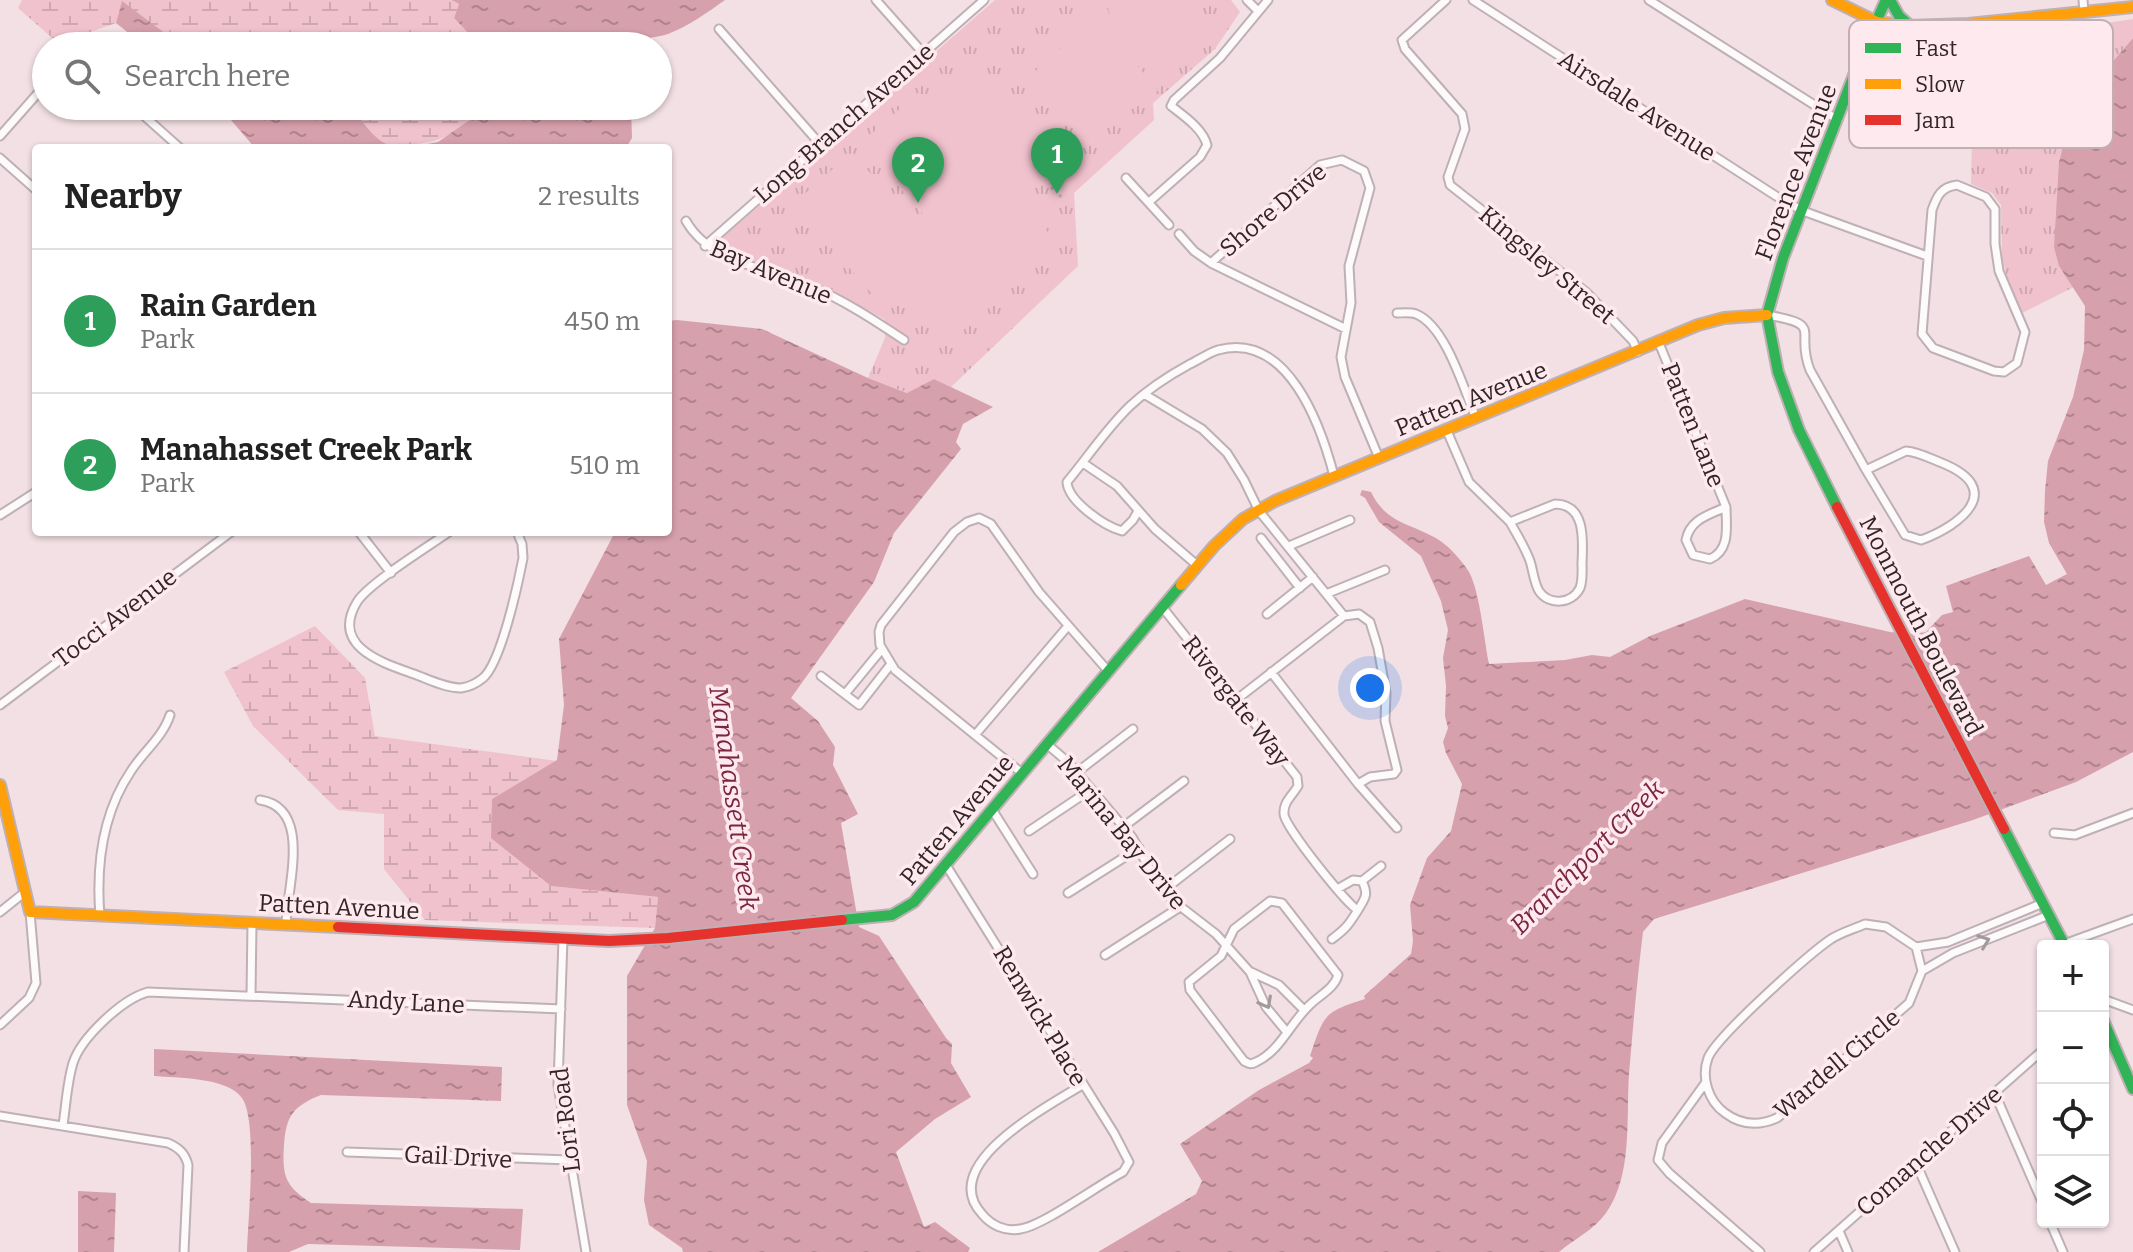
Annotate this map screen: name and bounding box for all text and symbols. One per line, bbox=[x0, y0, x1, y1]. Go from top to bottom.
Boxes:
legend bbox=[1849, 20, 2113, 148]
search box bbox=[32, 32, 672, 120]
text: Fast bbox=[1915, 35, 1957, 62]
street label: Long Branch Avenue bbox=[748, 37, 940, 209]
street label: Airsdale Avenue bbox=[1553, 45, 1721, 167]
icon: search bbox=[60, 54, 104, 98]
text: Search here bbox=[124, 58, 291, 94]
text: Slow bbox=[1915, 71, 1965, 98]
street label: Florence Avenue bbox=[1750, 80, 1842, 264]
text: Jam bbox=[1914, 107, 1955, 134]
pin: 1 bbox=[1031, 128, 1083, 194]
pin: 2 bbox=[892, 137, 944, 203]
street label: Shore Drive bbox=[1214, 157, 1332, 263]
text: Nearby bbox=[64, 176, 182, 217]
text: 2 results bbox=[538, 181, 640, 212]
street label: Kingsley Street bbox=[1474, 200, 1621, 330]
street label: Bay Avenue bbox=[706, 234, 836, 310]
text: Rain Garden bbox=[140, 288, 316, 324]
text: 1 bbox=[84, 306, 96, 337]
text: 450 m bbox=[564, 306, 640, 337]
text: Park bbox=[140, 324, 195, 355]
street label: Patten Avenue bbox=[1391, 356, 1551, 442]
street label: Patten Lane bbox=[1655, 359, 1731, 491]
text: Manahasset Creek Park bbox=[140, 432, 472, 468]
text: 2 bbox=[83, 450, 97, 481]
text: 510 m bbox=[569, 450, 640, 481]
text: Park bbox=[140, 468, 195, 499]
street label: Monmouth Boulevard bbox=[1853, 511, 1989, 741]
street label: Tocci Avenue bbox=[48, 563, 182, 673]
street label: Rivergate Way bbox=[1176, 630, 1296, 772]
your location bbox=[1350, 668, 1390, 708]
water label: Manahassett Creek bbox=[702, 684, 765, 913]
street label: Patten Avenue bbox=[894, 749, 1020, 891]
street label: Marina Bay Drive bbox=[1052, 751, 1192, 915]
water label: Branchport Creek bbox=[1504, 773, 1671, 941]
street label: Patten Avenue bbox=[258, 889, 420, 925]
one-way arrow bbox=[1976, 934, 1990, 951]
map controls bbox=[2037, 940, 2109, 1228]
button: + bbox=[2037, 940, 2109, 1012]
street label: Renwick Place bbox=[987, 941, 1093, 1091]
street label: Andy Lane bbox=[347, 985, 465, 1019]
one-way arrow bbox=[1256, 995, 1271, 1010]
street label: Wardell Circle bbox=[1768, 1003, 1906, 1125]
button: − bbox=[2037, 1012, 2109, 1084]
street label: Lori Road bbox=[546, 1066, 586, 1174]
street label: Comanche Drive bbox=[1850, 1080, 2008, 1222]
button: locate bbox=[2037, 1084, 2109, 1156]
street label: Gail Drive bbox=[403, 1140, 513, 1174]
button: layers bbox=[2037, 1156, 2109, 1228]

